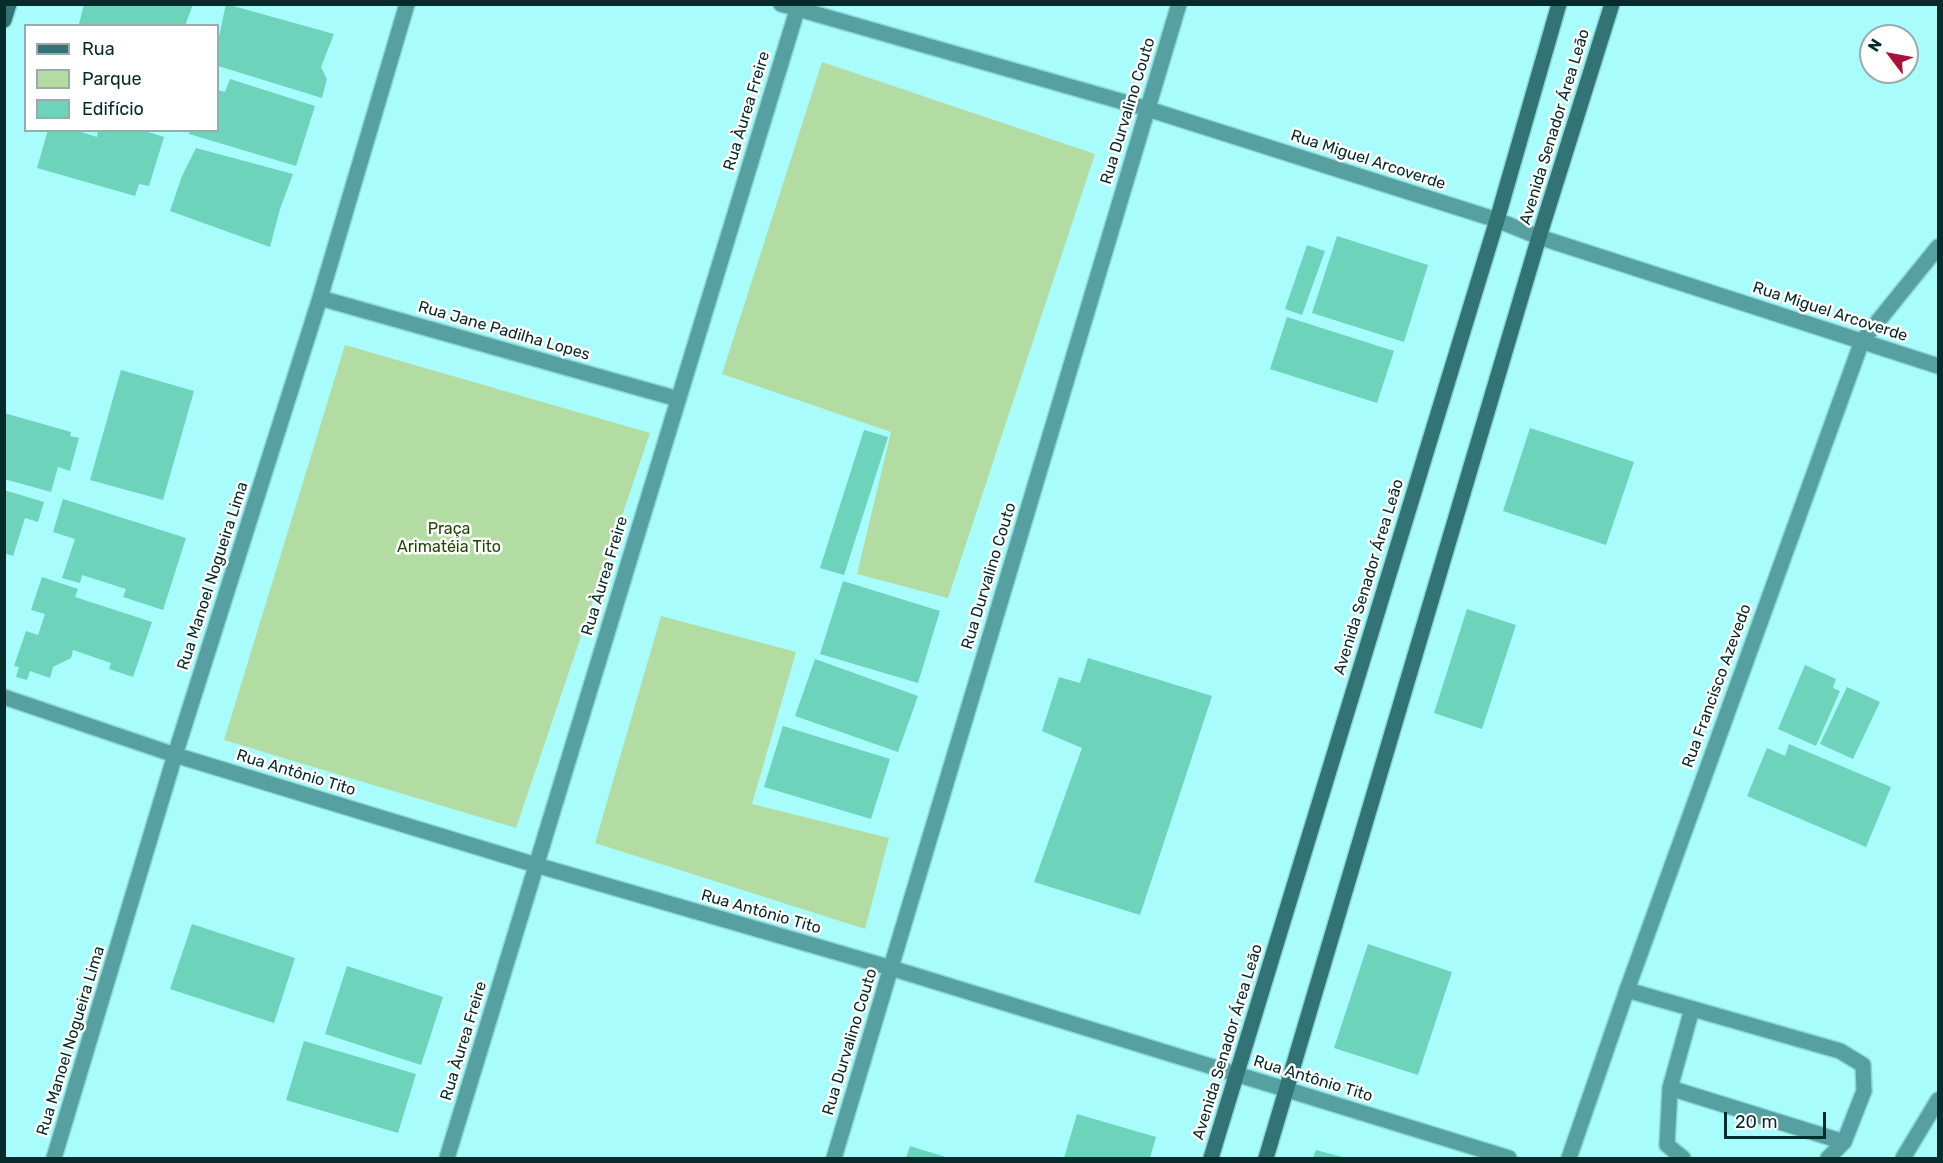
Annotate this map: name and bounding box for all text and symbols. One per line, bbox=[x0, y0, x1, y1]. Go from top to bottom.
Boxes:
legend bbox=[24, 24, 219, 132]
north arrow bbox=[1859, 24, 1919, 84]
street label: Avenida Senador Área Leão bbox=[1516, 27, 1594, 227]
street label: Rua Durvalino Couto bbox=[1097, 35, 1159, 187]
text: N bbox=[1864, 35, 1886, 55]
text: Rua bbox=[82, 38, 115, 60]
street label: Rua Àurea Freire bbox=[720, 49, 774, 173]
text: Parque bbox=[82, 68, 142, 90]
text: Edifício bbox=[82, 98, 144, 120]
street label: Rua Miguel Arcoverde bbox=[1288, 126, 1448, 194]
street label: Rua Miguel Arcoverde bbox=[1750, 278, 1910, 346]
street label: Rua Jane Padilha Lopes bbox=[416, 297, 592, 365]
street label: Avenida Senador Área Leão bbox=[1330, 477, 1408, 677]
street label: Rua Manoel Nogueira Lima bbox=[173, 479, 253, 673]
street label: Rua Durvalino Couto bbox=[958, 500, 1020, 652]
street label: Rua Àurea Freire bbox=[578, 514, 632, 638]
park label: Praça Arimatéia Tito bbox=[397, 519, 501, 557]
street label: Rua Francisco Azevedo bbox=[1678, 601, 1756, 771]
street label: Rua Antônio Tito bbox=[234, 746, 358, 800]
street label: Rua Antônio Tito bbox=[699, 886, 823, 938]
street label: Avenida Senador Área Leão bbox=[1189, 942, 1267, 1142]
street label: Rua Manoel Nogueira Lima bbox=[33, 944, 109, 1138]
street label: Rua Durvalino Couto bbox=[819, 966, 881, 1118]
street label: Rua Àurea Freire bbox=[437, 979, 491, 1103]
street label: Rua Antônio Tito bbox=[1251, 1052, 1375, 1106]
scale bar bbox=[1727, 1100, 1829, 1138]
text: 20 m bbox=[1735, 1111, 1777, 1133]

